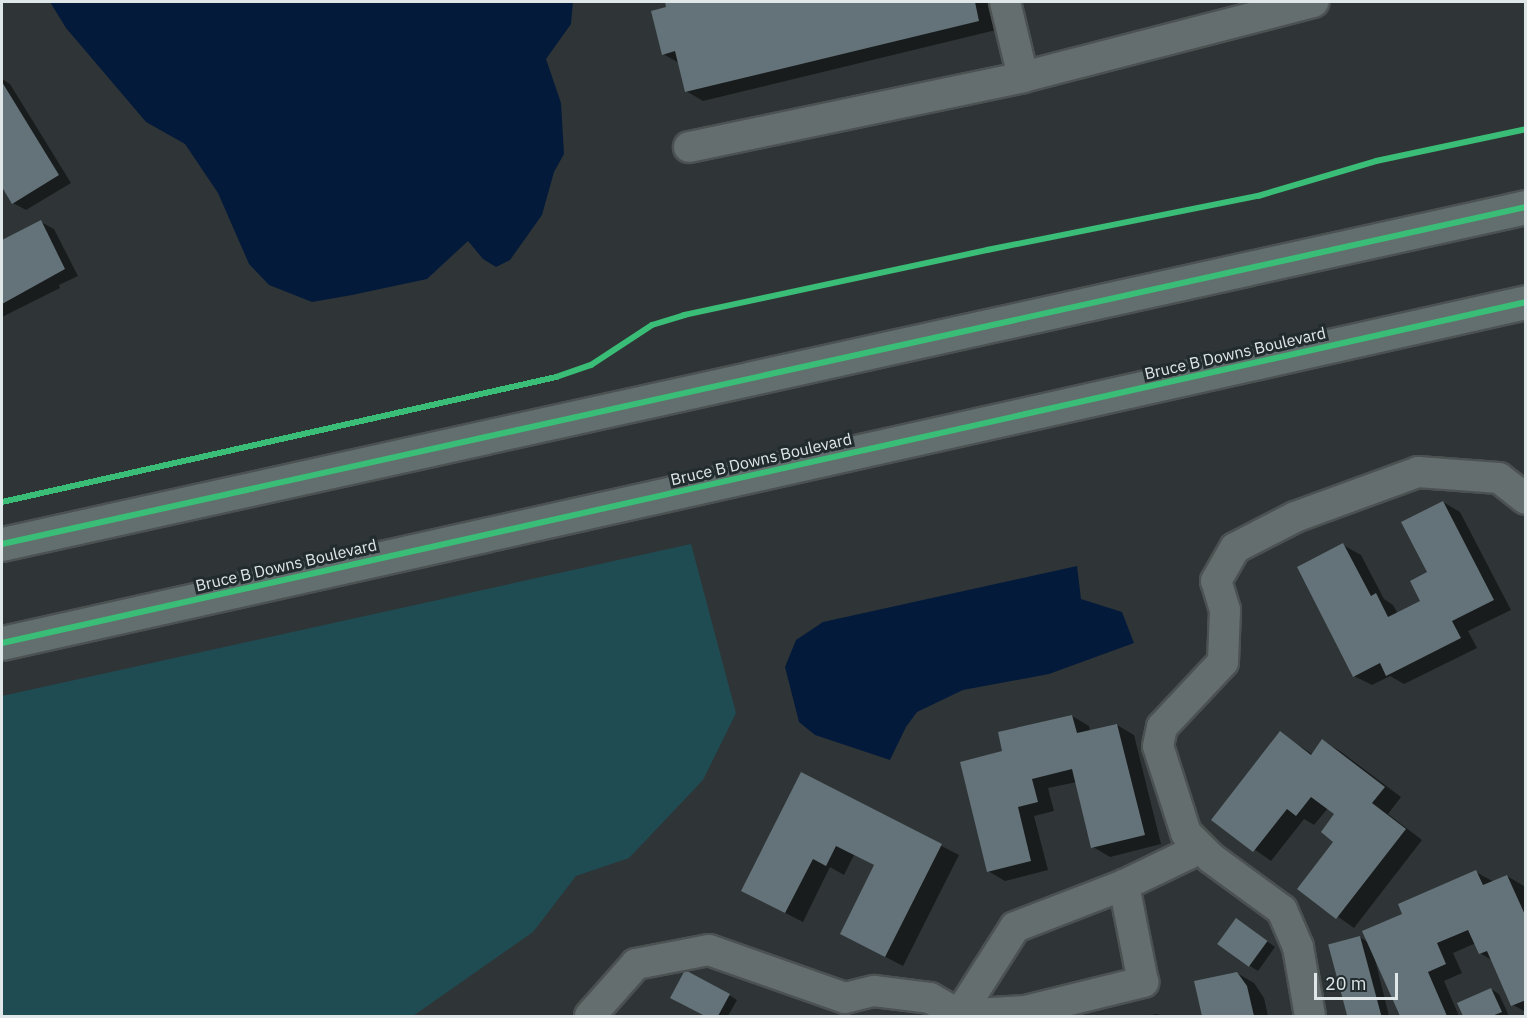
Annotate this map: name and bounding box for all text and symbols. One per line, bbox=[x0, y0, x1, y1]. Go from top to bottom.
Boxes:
street label: Bruce B Downs Boulevard bbox=[1142, 323, 1328, 383]
street label: Bruce B Downs Boulevard bbox=[668, 429, 854, 489]
street label: Bruce B Downs Boulevard bbox=[193, 535, 379, 595]
scale bar bbox=[1317, 961, 1401, 999]
text: 20 m bbox=[1325, 972, 1367, 995]

